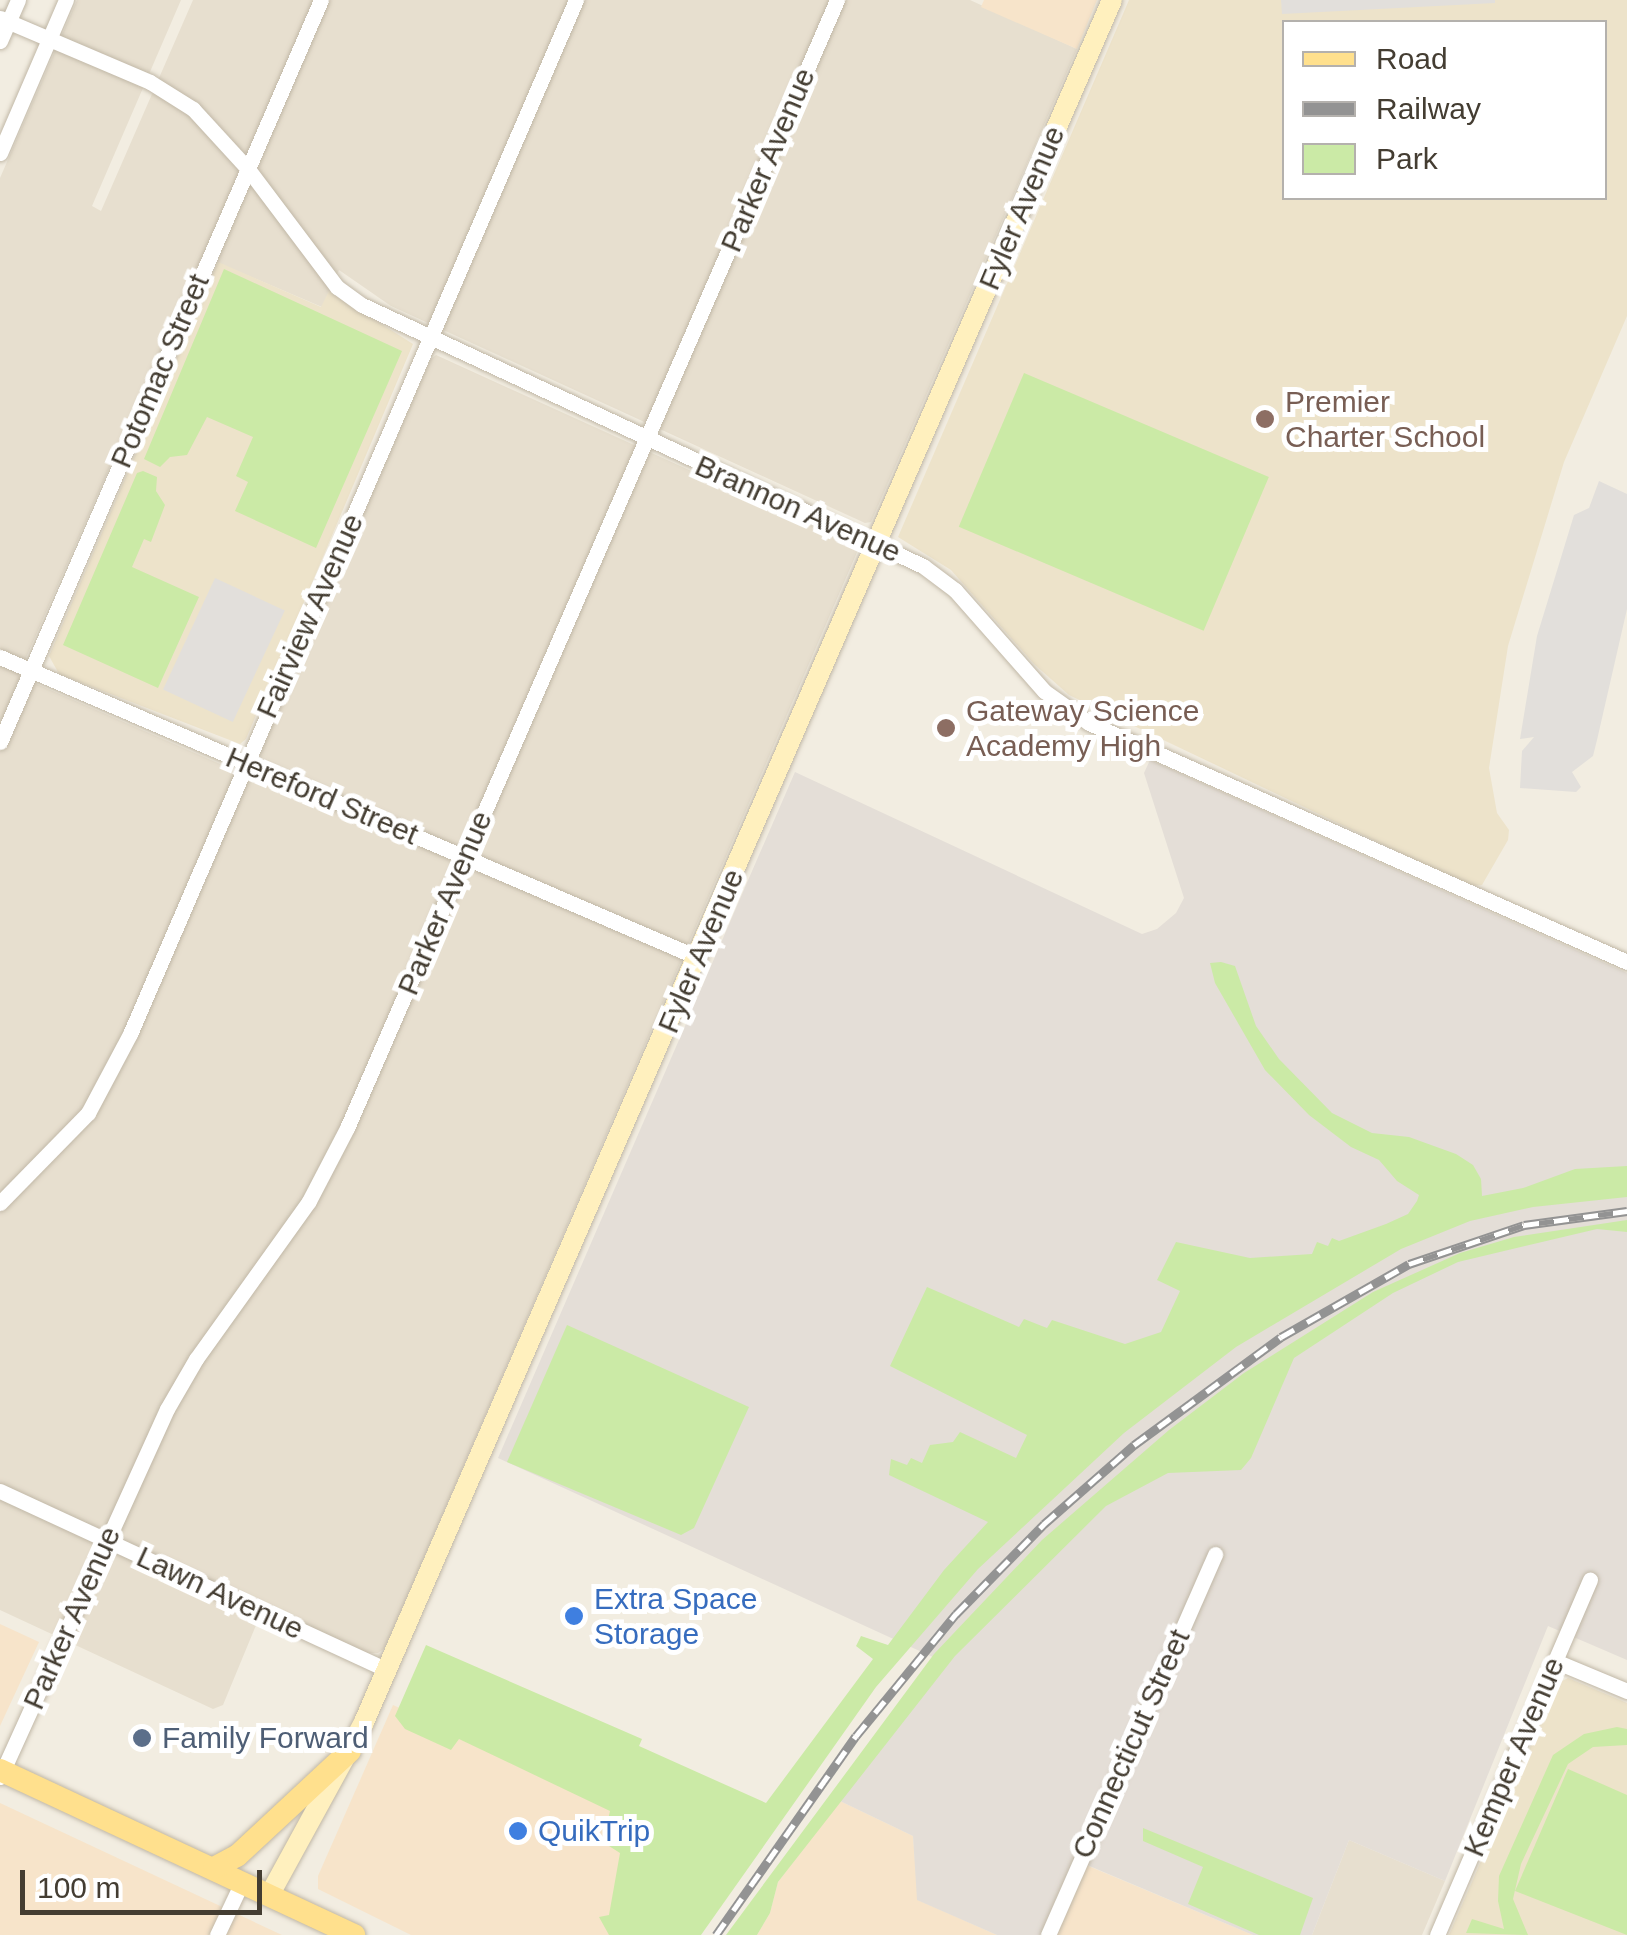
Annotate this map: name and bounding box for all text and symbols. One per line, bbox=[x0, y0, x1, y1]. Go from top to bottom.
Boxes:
legend bbox=[1282, 20, 1607, 200]
text: Road bbox=[1376, 42, 1448, 75]
street label: Parker Avenue bbox=[713, 62, 823, 258]
text: Railway bbox=[1376, 92, 1481, 125]
street label: Fyler Avenue bbox=[971, 120, 1073, 296]
text: Park bbox=[1376, 142, 1438, 175]
street label: Potomac Street bbox=[103, 269, 217, 473]
place label: Premier Charter School bbox=[1285, 384, 1485, 454]
marker: Premier Charter School bbox=[1254, 408, 1276, 430]
street label: Brannon Avenue bbox=[689, 447, 907, 571]
street label: Fairview Avenue bbox=[249, 508, 371, 724]
place label: Gateway Science Academy High bbox=[966, 693, 1199, 764]
marker: Gateway Science Academy High bbox=[935, 717, 957, 739]
street label: Hereford Street bbox=[221, 739, 423, 853]
street label: Parker Avenue bbox=[390, 805, 500, 1001]
street label: Fyler Avenue bbox=[650, 863, 752, 1039]
street label: Parker Avenue bbox=[15, 1520, 129, 1716]
street label: Lawn Avenue bbox=[130, 1538, 310, 1648]
place label: Extra Space Storage bbox=[594, 1581, 757, 1652]
marker: Extra Space Storage bbox=[563, 1605, 585, 1627]
street label: Connecticut Street bbox=[1064, 1624, 1198, 1864]
street label: Kemper Avenue bbox=[1456, 1651, 1572, 1863]
place label: Family Forward bbox=[162, 1720, 369, 1756]
marker: Family Forward bbox=[131, 1727, 153, 1749]
place label: QuikTrip bbox=[538, 1813, 650, 1849]
marker: QuikTrip bbox=[507, 1820, 529, 1842]
scale bar bbox=[25, 1850, 268, 1912]
text: 100 m bbox=[37, 1871, 120, 1904]

